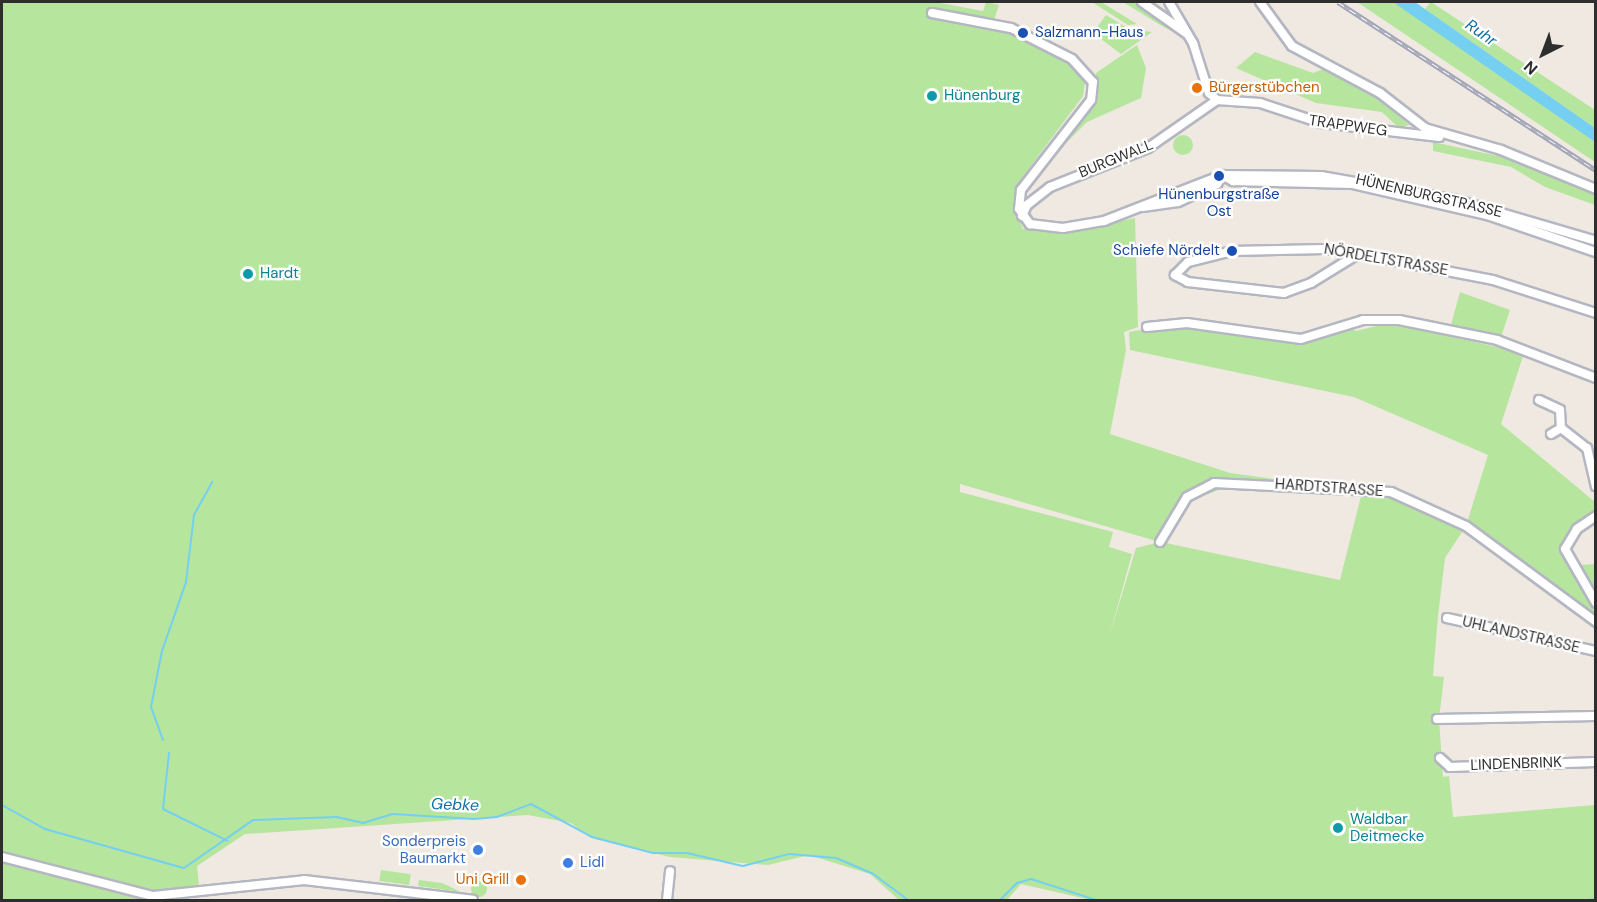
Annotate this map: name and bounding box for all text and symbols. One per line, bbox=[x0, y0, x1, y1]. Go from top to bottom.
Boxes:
water label: Ruhr bbox=[1462, 15, 1500, 51]
place label: Salzmann-Haus bbox=[1035, 24, 1143, 42]
north arrow bbox=[1513, 24, 1573, 84]
marker: Salzmann-Haus bbox=[1016, 26, 1030, 40]
text: N bbox=[1519, 56, 1542, 79]
place label: Bürgerstübchen bbox=[1209, 79, 1320, 97]
marker: Bürgerstübchen bbox=[1190, 81, 1204, 95]
place label: Hünenburg bbox=[944, 87, 1020, 105]
marker: Hünenburg bbox=[925, 89, 939, 103]
street label: TRAPPWEG bbox=[1308, 112, 1388, 140]
street label: BURGWALL bbox=[1076, 136, 1156, 182]
marker: Hünenburgstraße Ost bbox=[1212, 169, 1226, 183]
street label: HÜNENBURGSTRASSE bbox=[1354, 170, 1504, 222]
place label: Hünenburgstraße Ost bbox=[1158, 185, 1280, 220]
street label: NÖRDELTSTRASSE bbox=[1323, 240, 1449, 280]
place label: Schiefe Nördelt bbox=[1113, 242, 1220, 260]
marker: Schiefe Nördelt bbox=[1225, 244, 1239, 258]
place label: Hardt bbox=[260, 265, 299, 283]
marker: Hardt bbox=[241, 267, 255, 281]
street label: HARDTSTRASSE bbox=[1274, 475, 1384, 501]
street label: UHLANDSTRASSE bbox=[1460, 613, 1582, 657]
street label: LINDENBRINK bbox=[1470, 753, 1562, 775]
water label: Gebke bbox=[431, 795, 479, 815]
place label: Waldbar Deitmecke bbox=[1350, 810, 1424, 845]
marker: Waldbar Deitmecke bbox=[1331, 821, 1345, 835]
place label: Sonderpreis Baumarkt bbox=[382, 832, 466, 867]
marker: Sonderpreis Baumarkt bbox=[471, 843, 485, 857]
place label: Lidl bbox=[580, 854, 604, 872]
marker: Lidl bbox=[561, 856, 575, 870]
place label: Uni Grill bbox=[456, 871, 509, 889]
marker: Uni Grill bbox=[514, 873, 528, 887]

